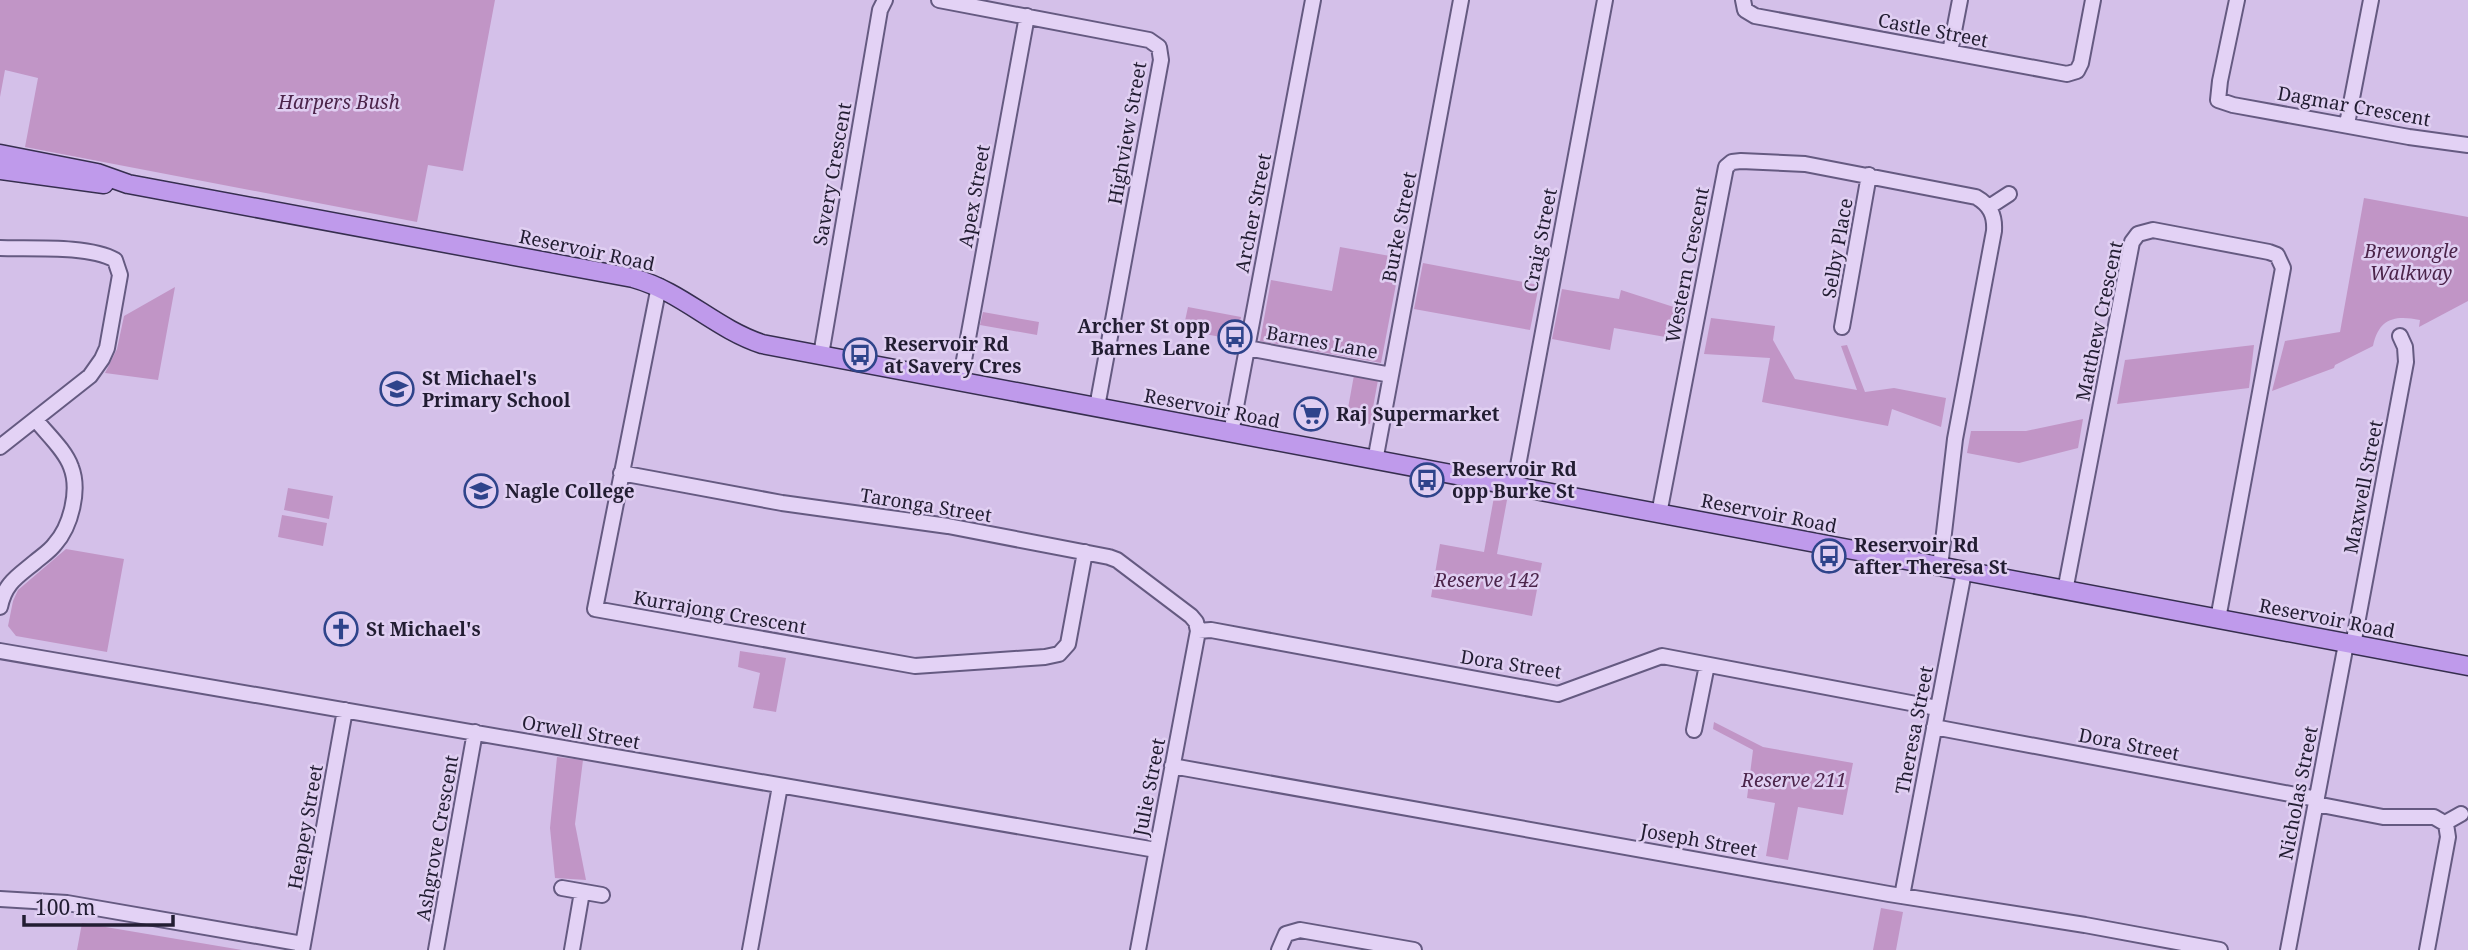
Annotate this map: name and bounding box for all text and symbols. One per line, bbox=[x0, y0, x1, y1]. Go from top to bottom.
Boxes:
street label: Castle Street bbox=[1876, 7, 1991, 53]
street label: Highview Street bbox=[1102, 59, 1152, 207]
street label: Dagmar Crescent bbox=[2275, 80, 2433, 132]
park label: Harpers Bush bbox=[277, 89, 401, 115]
street label: Savery Crescent bbox=[807, 100, 857, 247]
street label: Apex Street bbox=[952, 142, 996, 250]
street label: Archer Street bbox=[1229, 151, 1277, 275]
street label: Burke Street bbox=[1376, 169, 1423, 285]
street label: Western Crescent bbox=[1659, 185, 1715, 345]
street label: Craig Street bbox=[1517, 186, 1563, 294]
street label: Selby Place bbox=[1815, 196, 1859, 300]
street label: Reservoir Road bbox=[517, 223, 658, 277]
street label: Matthew Crescent bbox=[2069, 238, 2129, 404]
park label: Brewongle Walkway bbox=[2363, 238, 2458, 286]
place label: Archer St opp Barnes Lane bbox=[1078, 313, 1210, 361]
bus stop icon: Archer St opp Barnes Lane bbox=[1216, 318, 1254, 356]
street label: Barnes Lane bbox=[1264, 319, 1380, 365]
place label: Reservoir Rd at Savery Cres bbox=[884, 331, 1021, 379]
bus stop icon: Reservoir Rd at Savery Cres bbox=[841, 336, 879, 374]
place label: St Michael's Primary School bbox=[422, 365, 571, 413]
school or university icon: St Michael's Primary School bbox=[378, 370, 416, 408]
street label: Reservoir Road bbox=[1142, 382, 1283, 434]
supermarket icon: Raj Supermarket bbox=[1292, 395, 1330, 433]
place label: Raj Supermarket bbox=[1336, 401, 1500, 427]
street label: Maxwell Street bbox=[2337, 418, 2389, 556]
place label: Reservoir Rd opp Burke St bbox=[1452, 456, 1578, 504]
bus stop icon: Reservoir Rd opp Burke St bbox=[1408, 461, 1446, 499]
school or university icon: Nagle College bbox=[462, 472, 500, 510]
place label: Nagle College bbox=[505, 478, 635, 504]
street label: Taronga Street bbox=[858, 482, 994, 528]
street label: Reservoir Road bbox=[1699, 487, 1840, 539]
place label: Reservoir Rd after Theresa St bbox=[1854, 532, 2008, 580]
bus stop icon: Reservoir Rd after Theresa St bbox=[1810, 537, 1848, 575]
park label: Reserve 142 bbox=[1433, 567, 1540, 593]
street label: Kurrajong Crescent bbox=[632, 584, 809, 640]
street label: Reservoir Road bbox=[2257, 592, 2398, 644]
church icon: St Michael's bbox=[322, 610, 360, 648]
place label: St Michael's bbox=[366, 616, 481, 642]
street label: Dora Street bbox=[1459, 643, 1564, 685]
street label: Theresa Street bbox=[1889, 663, 1939, 796]
street label: Orwell Street bbox=[520, 709, 642, 755]
street label: Dora Street bbox=[2076, 722, 2182, 767]
street label: Nicholas Street bbox=[2272, 723, 2324, 862]
street label: Julie Street bbox=[1127, 736, 1171, 839]
street label: Ashgrove Crescent bbox=[410, 753, 464, 923]
street label: Heapey Street bbox=[281, 762, 329, 892]
park label: Reserve 211 bbox=[1740, 767, 1847, 793]
street label: Joseph Street bbox=[1638, 817, 1760, 863]
scale bar bbox=[24, 884, 173, 928]
text: 100 m bbox=[35, 893, 96, 921]

